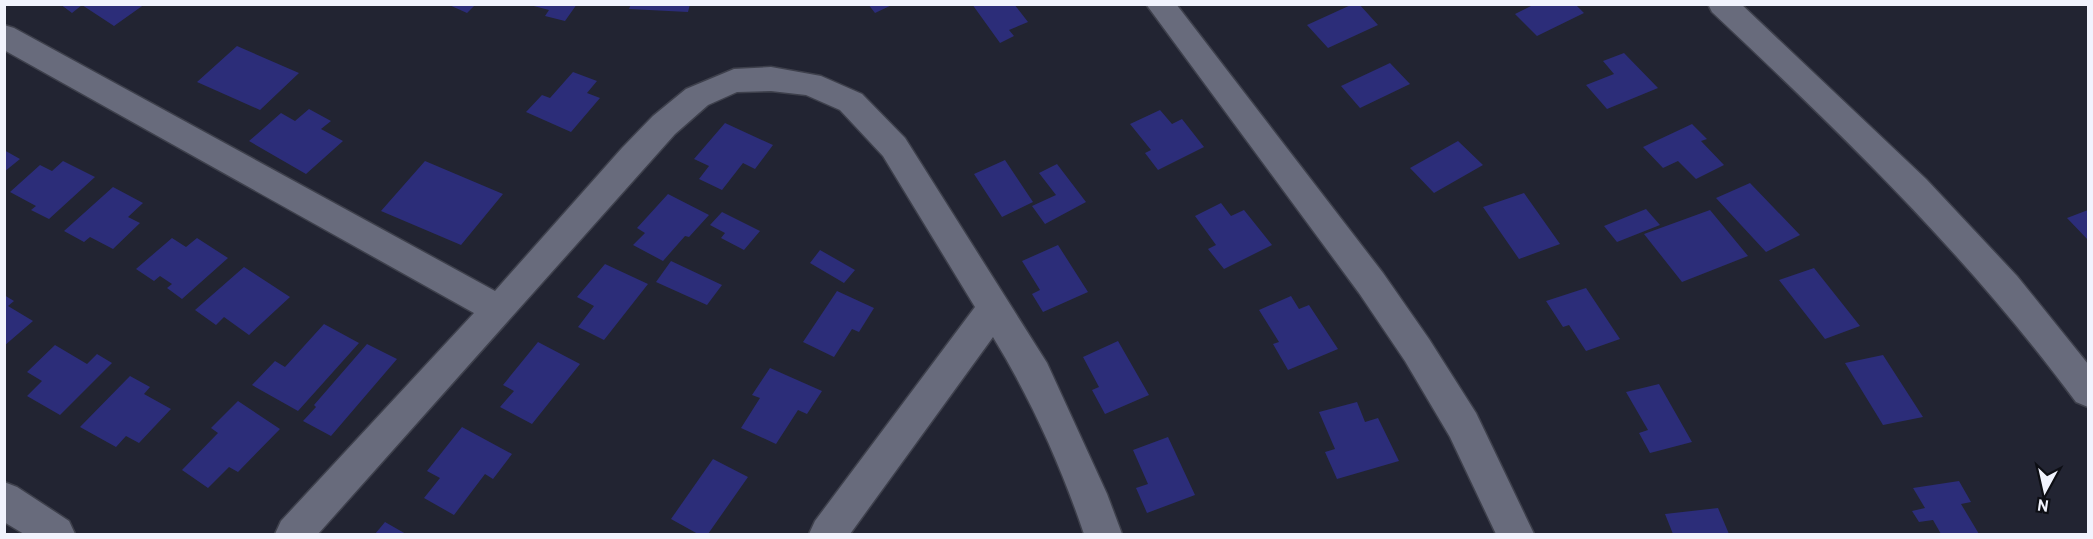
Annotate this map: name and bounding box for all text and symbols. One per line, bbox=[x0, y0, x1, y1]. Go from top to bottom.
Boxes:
north arrow bbox=[2015, 461, 2075, 521]
text: N bbox=[2036, 493, 2050, 515]

